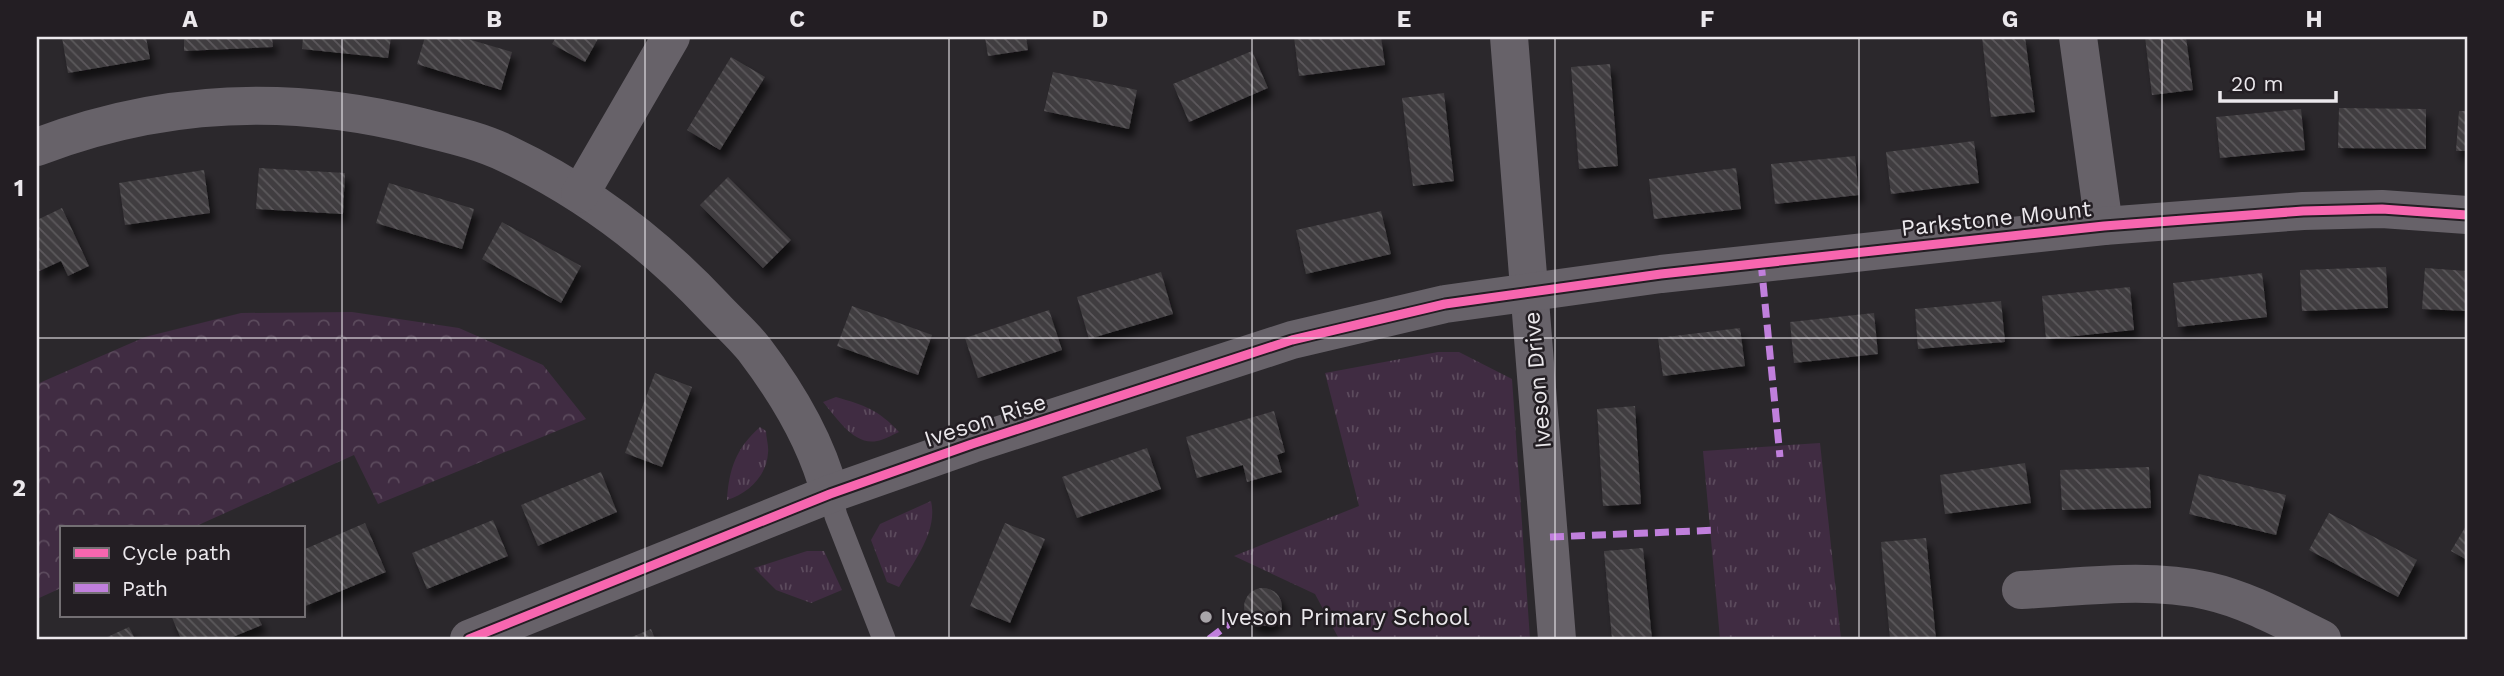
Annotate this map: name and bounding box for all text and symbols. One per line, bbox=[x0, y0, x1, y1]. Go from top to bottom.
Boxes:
text: A bbox=[182, 6, 198, 33]
text: B bbox=[486, 6, 502, 33]
text: C bbox=[789, 6, 805, 33]
text: D bbox=[1092, 6, 1108, 33]
text: E bbox=[1397, 6, 1411, 33]
text: F bbox=[1700, 6, 1714, 33]
text: G bbox=[2002, 6, 2018, 33]
text: H bbox=[2305, 6, 2323, 33]
scale bar bbox=[2220, 60, 2336, 104]
text: 20 m bbox=[2231, 71, 2283, 96]
text: 1 bbox=[14, 175, 24, 202]
street label: Parkstone Mount bbox=[1900, 195, 2093, 242]
street label: Iveson Drive bbox=[1518, 310, 1557, 449]
street label: Iveson Rise bbox=[921, 388, 1050, 453]
text: 2 bbox=[12, 475, 26, 502]
legend bbox=[60, 526, 304, 616]
text: Cycle path bbox=[122, 540, 231, 565]
text: Path bbox=[122, 576, 168, 601]
place label: Iveson Primary School bbox=[1220, 604, 1470, 631]
marker: Iveson Primary School bbox=[1198, 609, 1214, 625]

